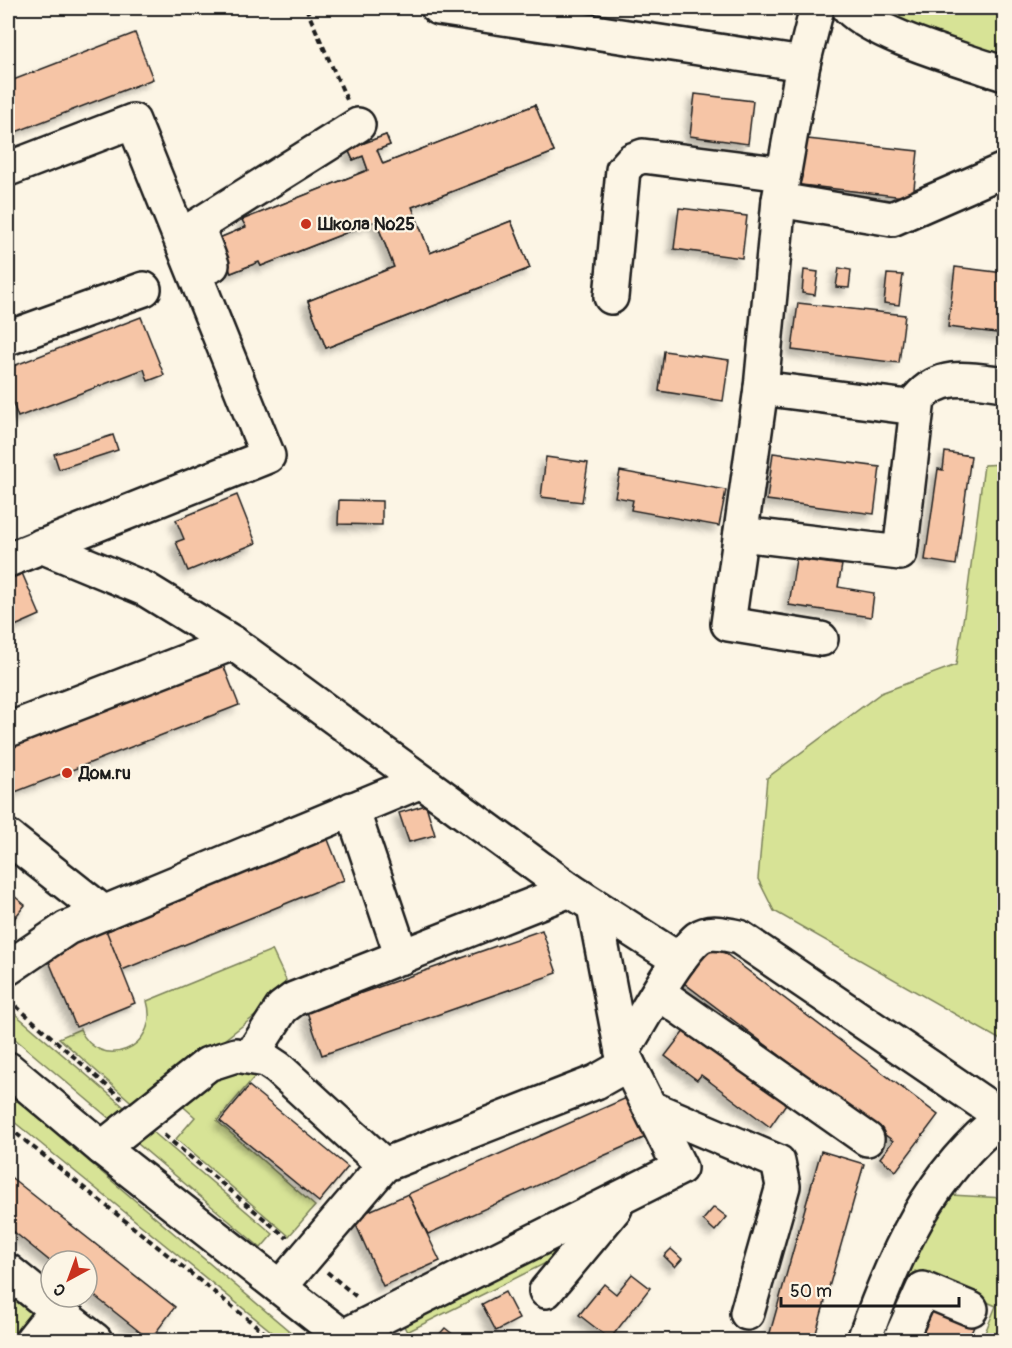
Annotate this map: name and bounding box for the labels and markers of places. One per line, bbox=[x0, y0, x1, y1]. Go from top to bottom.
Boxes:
place label: Школа №25 bbox=[317, 213, 415, 236]
marker: Школа №25 bbox=[299, 217, 313, 231]
place label: Дом.ru bbox=[78, 762, 131, 785]
marker: Дом.ru bbox=[60, 766, 74, 780]

